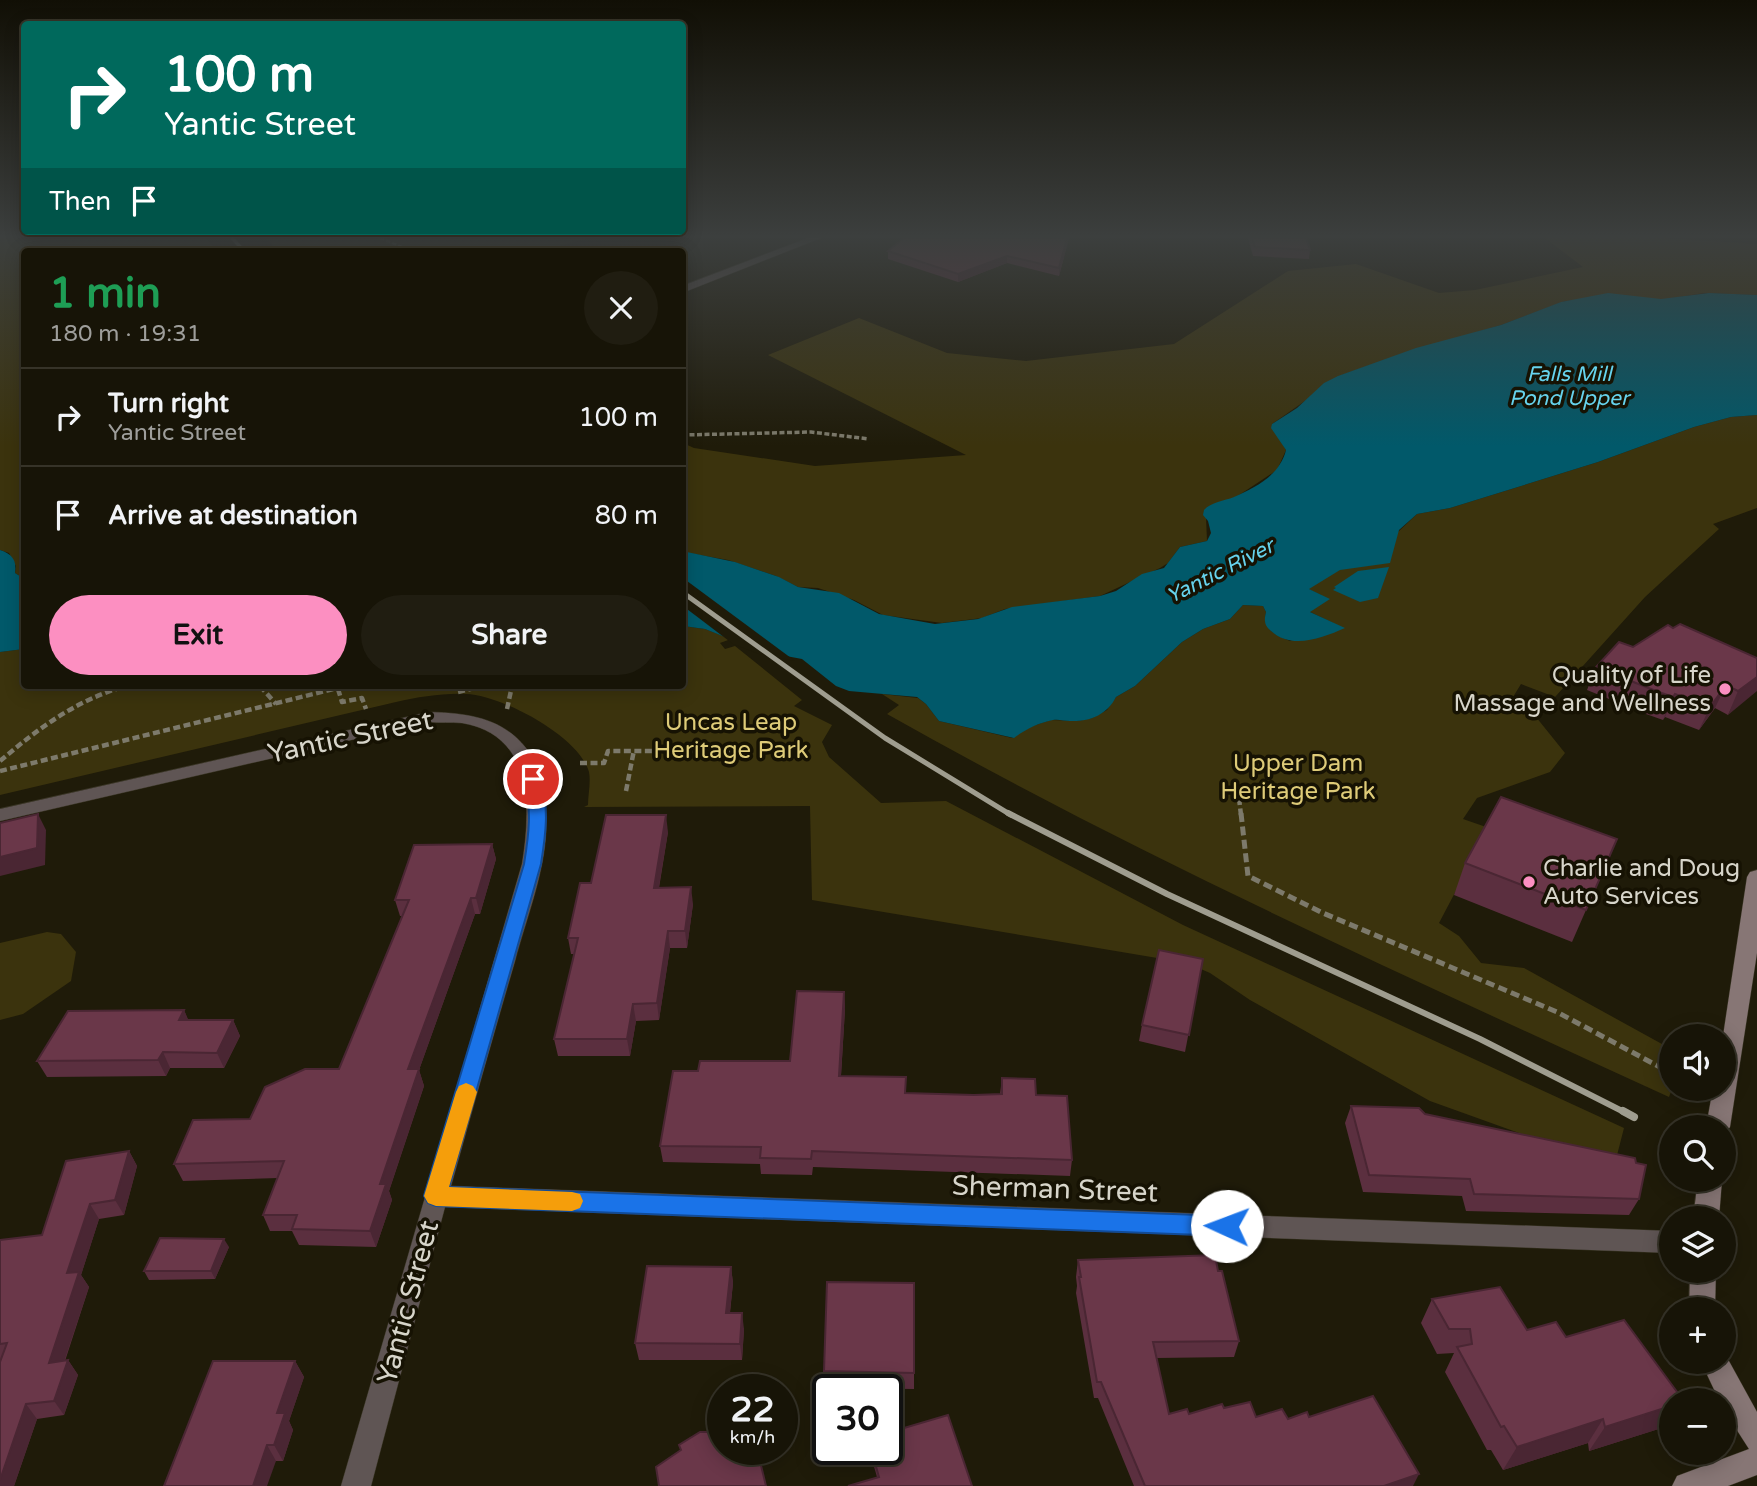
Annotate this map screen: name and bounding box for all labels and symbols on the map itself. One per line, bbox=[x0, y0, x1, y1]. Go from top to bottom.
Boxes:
water label: Falls Mill Pond Upper bbox=[1509, 362, 1632, 411]
water label: Yantic River bbox=[1162, 532, 1281, 609]
place label: Quality of Life Massage and Wellness bbox=[1453, 661, 1711, 718]
marker: Quality of Life Massage and Wellness bbox=[1717, 681, 1733, 697]
street label: Yantic Street bbox=[265, 703, 436, 771]
park label: Uncas Leap Heritage Park bbox=[653, 708, 809, 765]
pin bbox=[503, 749, 563, 809]
park label: Upper Dam Heritage Park bbox=[1220, 749, 1376, 806]
place label: Charlie and Doug Auto Services bbox=[1543, 854, 1740, 911]
marker: Charlie and Doug Auto Services bbox=[1521, 874, 1537, 890]
street label: Sherman Street bbox=[951, 1168, 1159, 1210]
position arrow bbox=[1190, 1189, 1264, 1263]
street label: Yantic Street bbox=[370, 1216, 446, 1388]
speed limit sign: 30 bbox=[812, 1374, 903, 1465]

